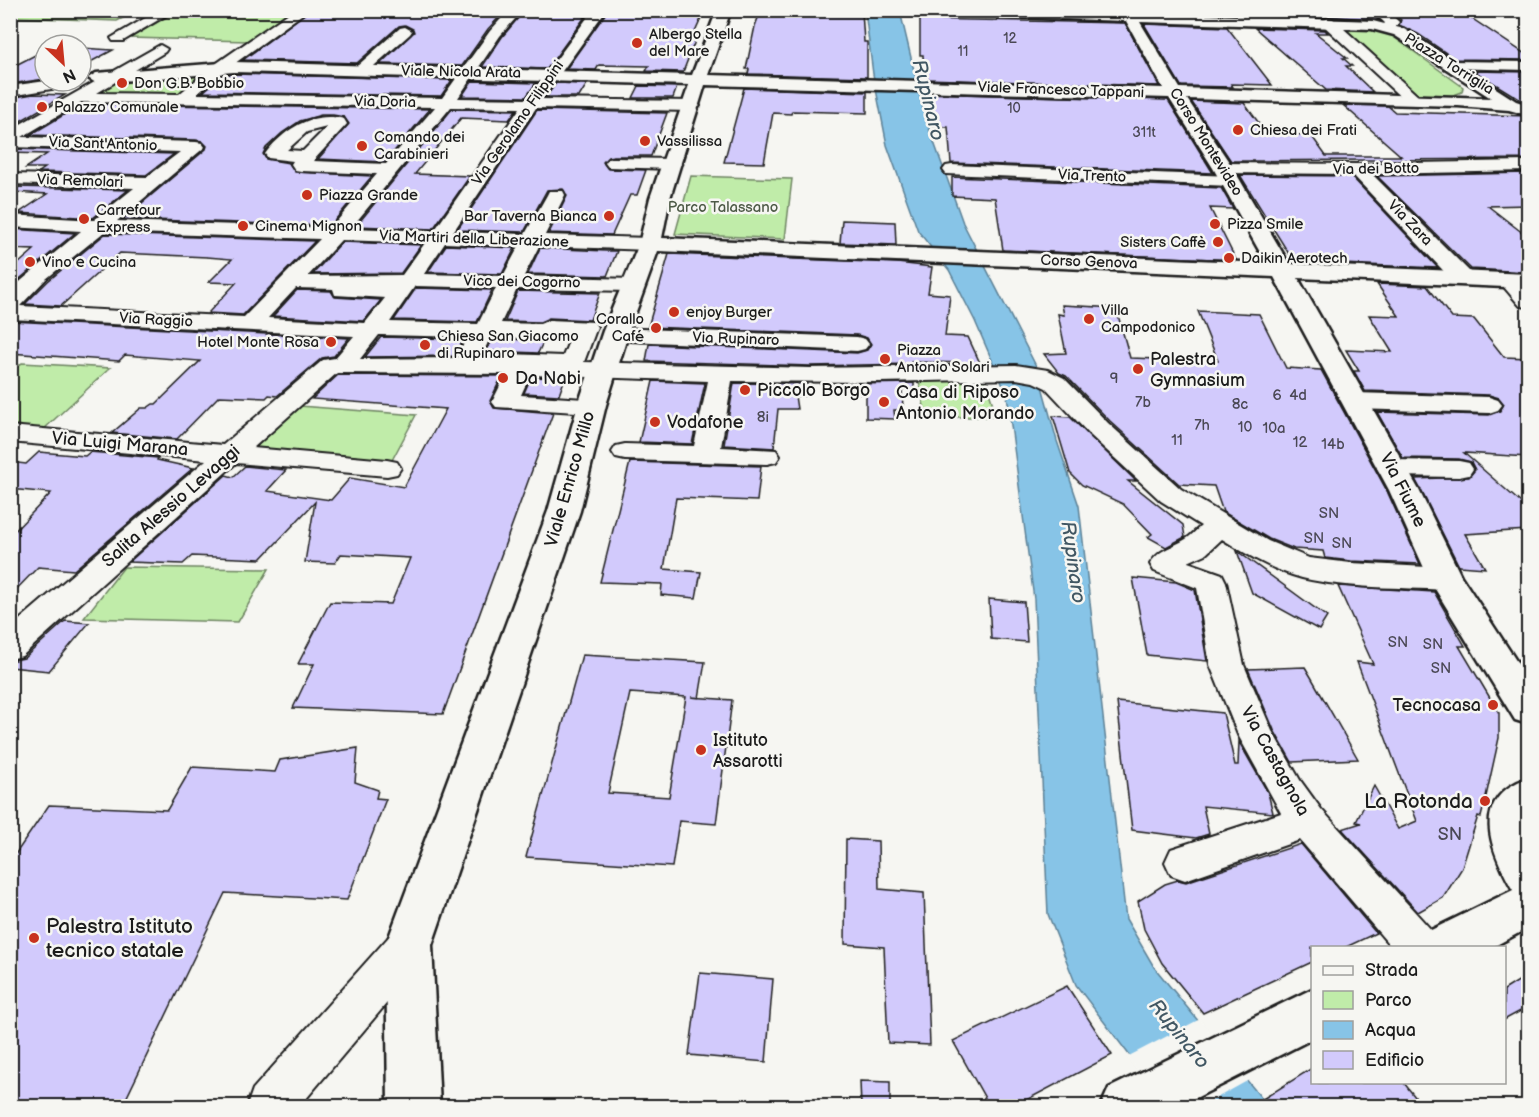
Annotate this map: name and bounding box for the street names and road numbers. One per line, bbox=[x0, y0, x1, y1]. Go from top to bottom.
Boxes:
street label: Piazza Torriglia bbox=[1401, 29, 1497, 99]
street label: Via Gerolamo Filippini bbox=[468, 57, 568, 189]
street label: Viale Nicola Arata bbox=[401, 61, 521, 83]
street label: Viale Francesco Tappani bbox=[977, 78, 1145, 102]
street label: Corso Montevideo bbox=[1165, 84, 1247, 200]
street label: Via Doria bbox=[354, 92, 416, 112]
street label: Via Sant'Antonio bbox=[48, 133, 158, 155]
street label: Via dei Botto bbox=[1333, 159, 1419, 179]
street label: Via Trento bbox=[1058, 165, 1126, 187]
street label: Via Remolari bbox=[36, 170, 124, 192]
street label: Via Zara bbox=[1383, 196, 1437, 250]
street label: Via Martiri della Liberazione bbox=[379, 226, 569, 252]
street label: Corso Genova bbox=[1040, 251, 1138, 273]
street label: Vico dei Cogorno bbox=[463, 271, 581, 293]
street label: Via Raggio bbox=[119, 309, 193, 331]
street label: Via Rupinaro bbox=[692, 328, 780, 350]
street label: Viale Enrico Millo bbox=[541, 409, 599, 549]
street label: Via Luigi Marana bbox=[51, 428, 189, 460]
street label: Salita Alessio Levaggi bbox=[98, 440, 244, 572]
street label: Via Fiume bbox=[1375, 449, 1431, 531]
street label: Via Castagnola bbox=[1236, 702, 1314, 820]

